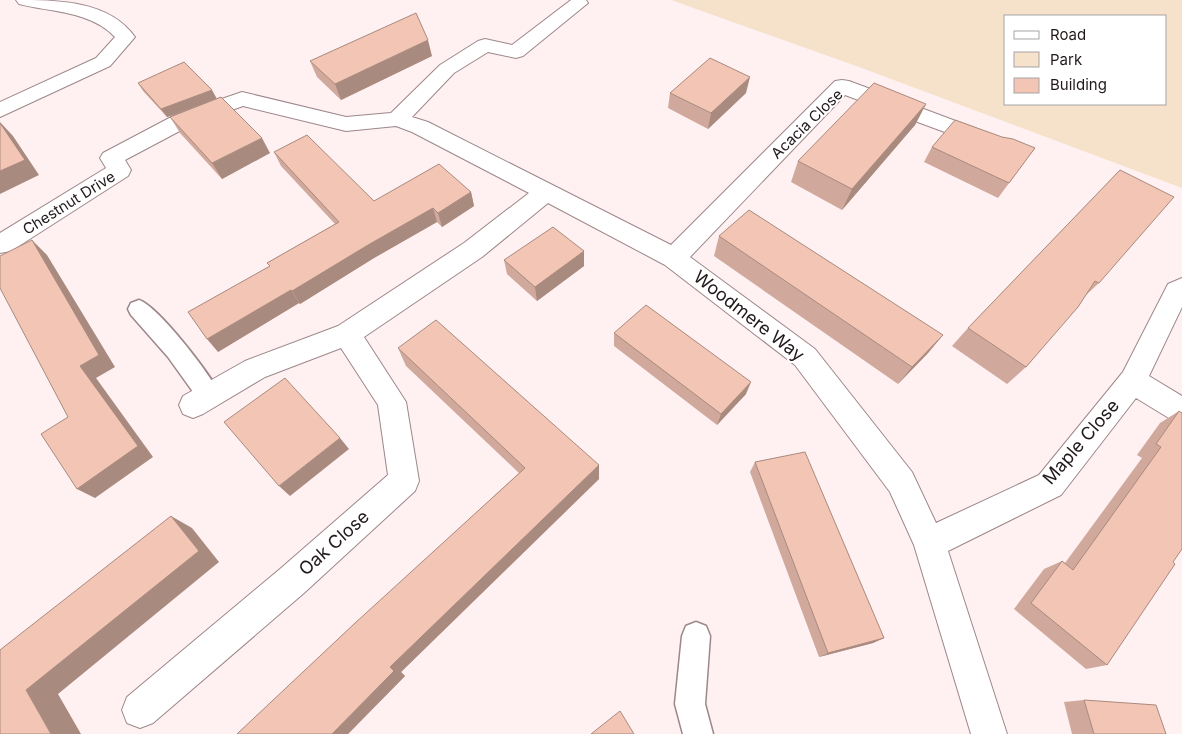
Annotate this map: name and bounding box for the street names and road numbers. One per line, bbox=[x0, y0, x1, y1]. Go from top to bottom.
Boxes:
street label: Acacia Close bbox=[767, 85, 847, 163]
street label: Chestnut Drive bbox=[19, 167, 118, 239]
street label: Woodmere Way bbox=[690, 266, 809, 365]
street label: Maple Close bbox=[1038, 395, 1123, 488]
street label: Oak Close bbox=[294, 506, 373, 580]

